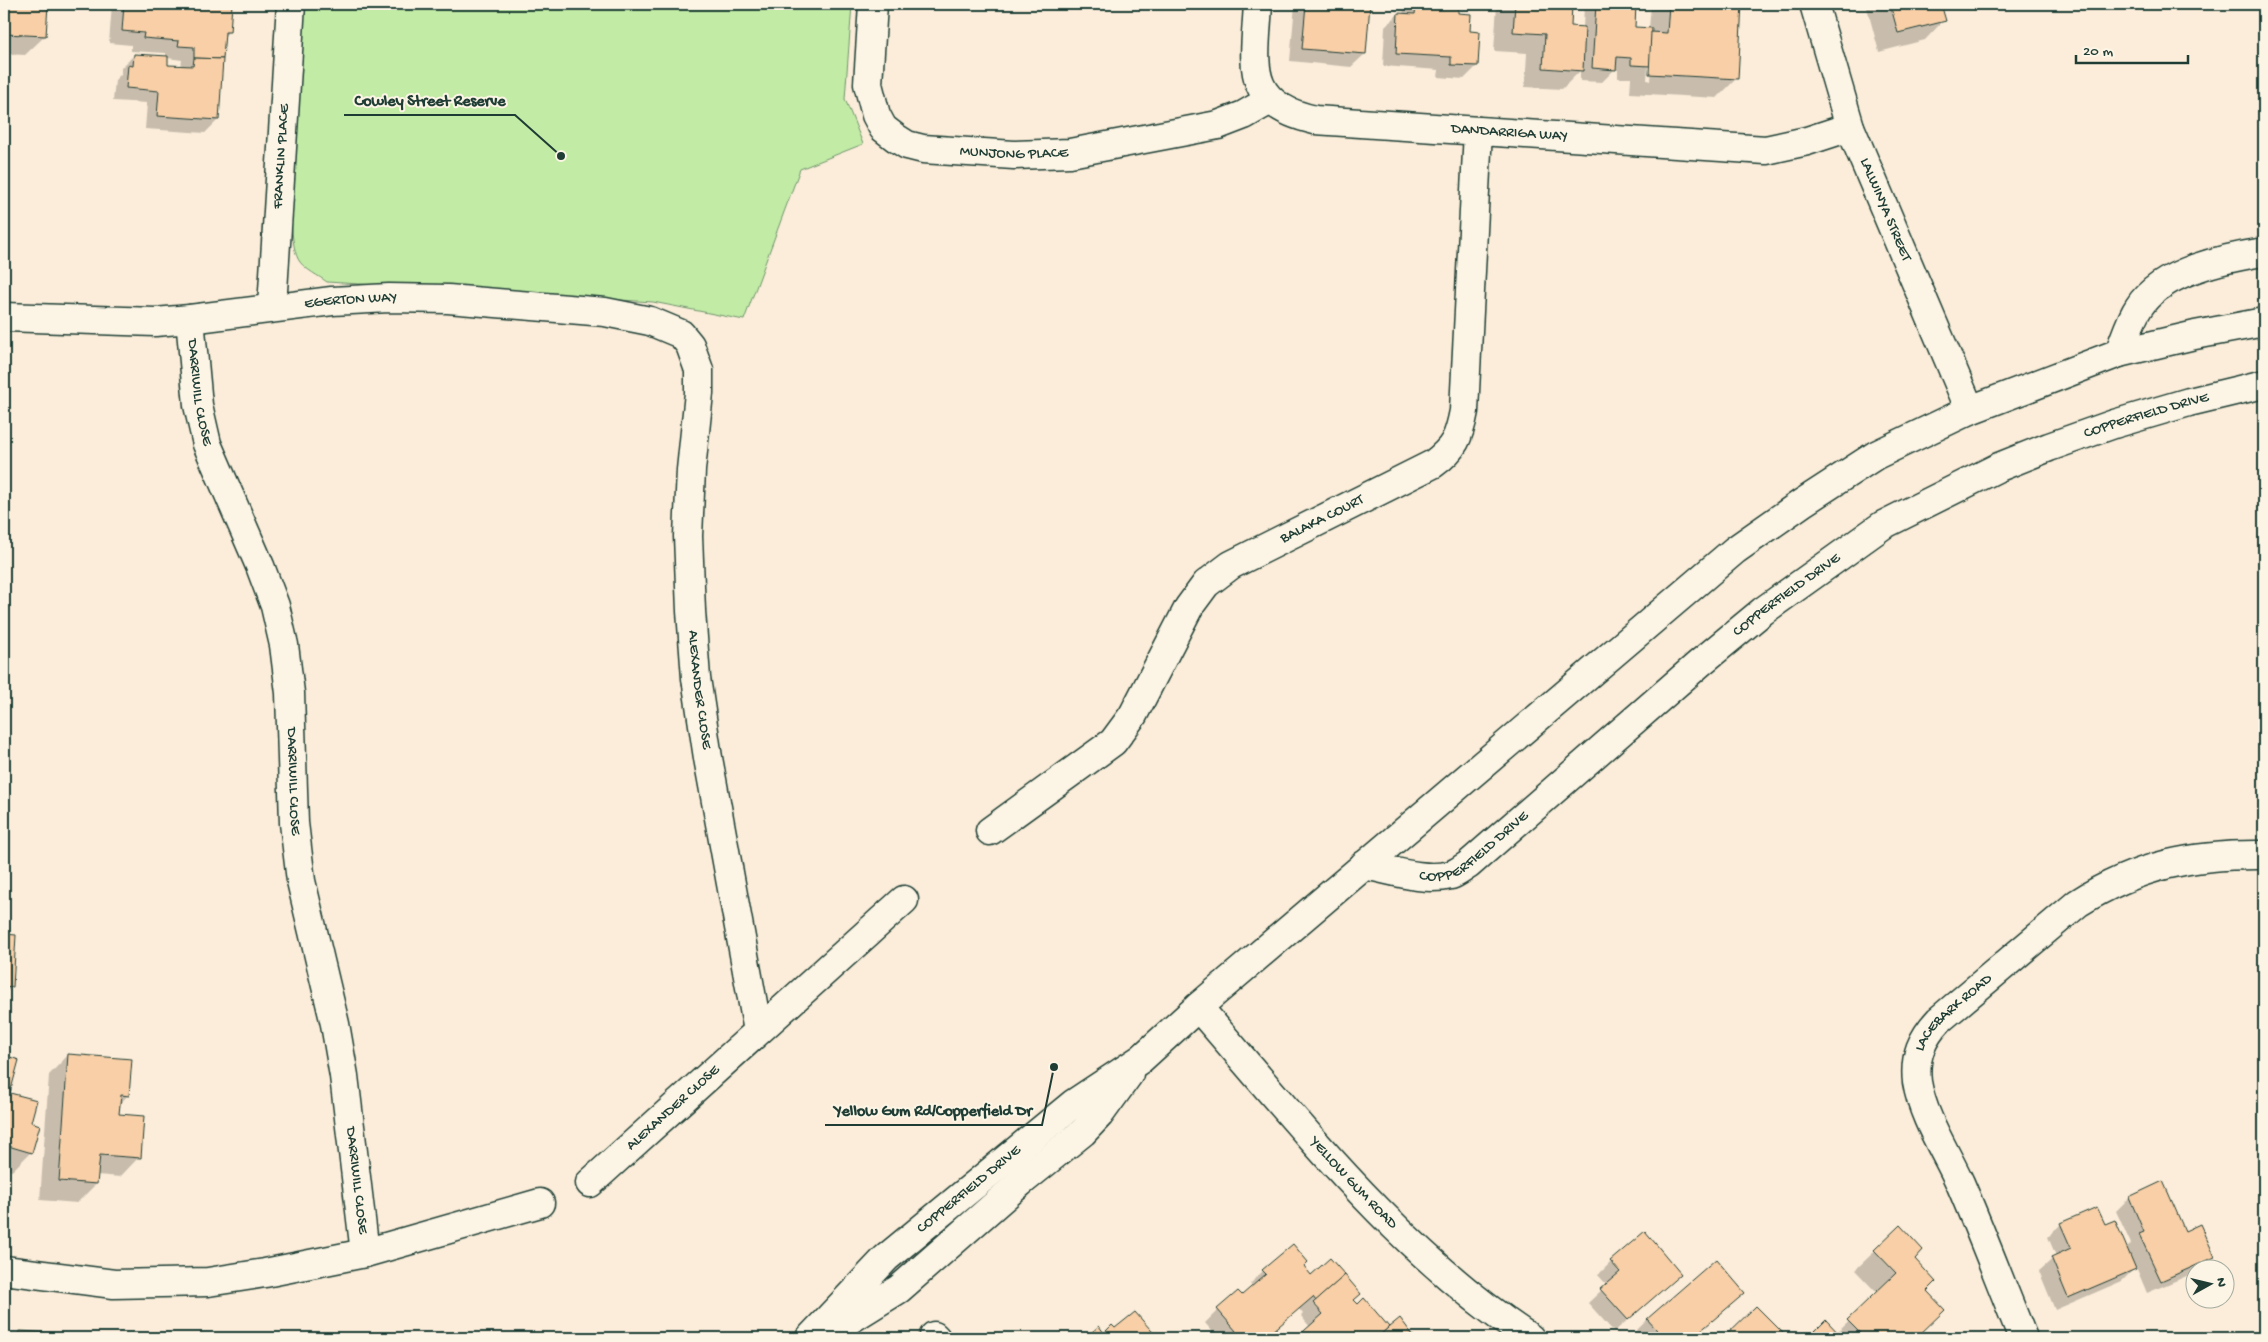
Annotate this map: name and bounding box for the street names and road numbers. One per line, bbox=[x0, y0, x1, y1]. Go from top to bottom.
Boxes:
street label: FRANKLIN PLACE bbox=[269, 103, 294, 210]
street label: DANDARRIGA WAY bbox=[1450, 120, 1568, 146]
street label: MUNJONG PLACE bbox=[959, 142, 1069, 164]
street label: LALWINYA STREET bbox=[1855, 155, 1915, 265]
street label: EGERTON WAY bbox=[303, 289, 397, 313]
street label: DARRIWILL CLOSE bbox=[183, 337, 216, 448]
street label: COPPERFIELD DRIVE bbox=[2082, 388, 2211, 443]
street label: BALAKA COURT bbox=[1277, 490, 1368, 548]
street label: COPPERFIELD DRIVE bbox=[1729, 549, 1845, 641]
street label: ALEXANDER CLOSE bbox=[683, 630, 716, 751]
street label: DARRIWILL CLOSE bbox=[282, 726, 304, 837]
street label: COPPERFIELD DRIVE bbox=[1418, 807, 1533, 886]
street label: LACEBARK ROAD bbox=[1911, 970, 1996, 1054]
street label: ALEXANDER CLOSE bbox=[623, 1061, 724, 1155]
street label: DARRIWILL CLOSE bbox=[341, 1125, 372, 1236]
street label: YELLOW GUM ROAD bbox=[1304, 1132, 1401, 1233]
street label: COPPERFIELD DRIVE bbox=[913, 1141, 1025, 1238]

